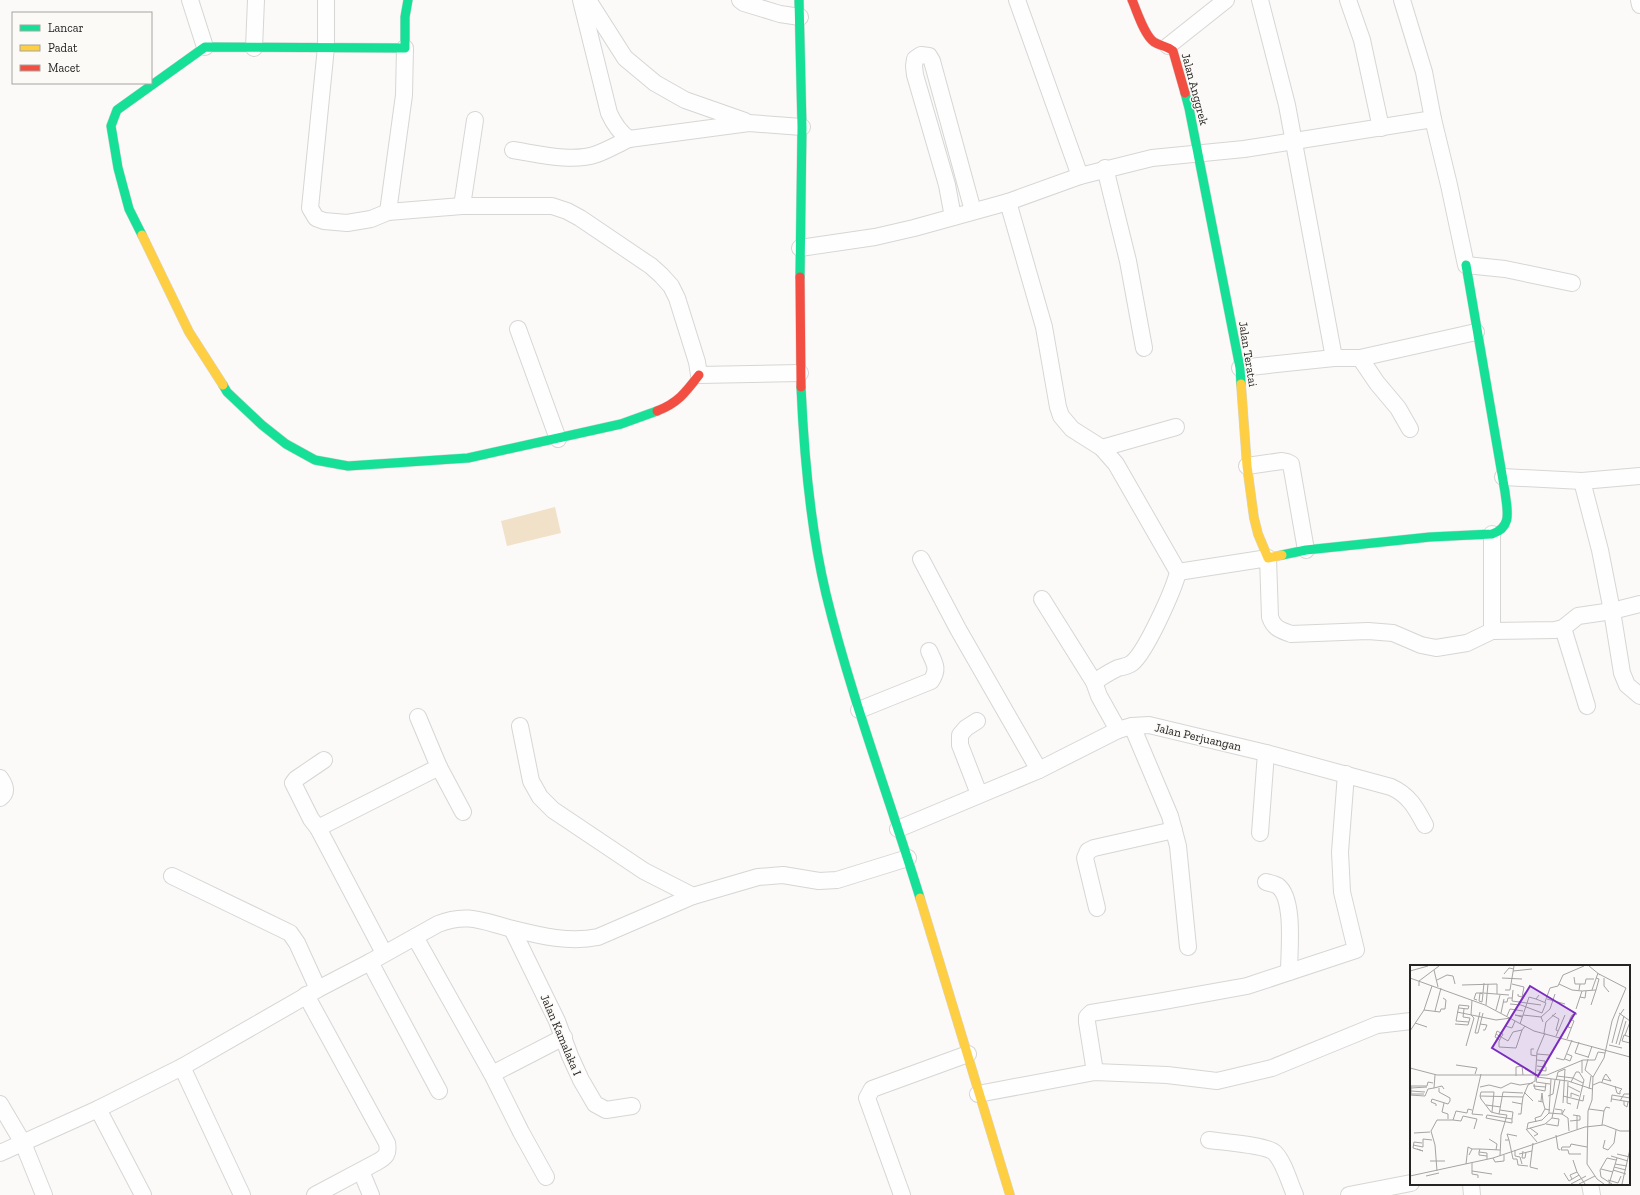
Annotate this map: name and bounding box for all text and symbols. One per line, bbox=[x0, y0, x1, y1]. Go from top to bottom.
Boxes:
legend bbox=[12, 12, 152, 84]
text: Lancar bbox=[48, 21, 84, 35]
text: Padat bbox=[48, 41, 78, 55]
street label: Jalan Anggrek bbox=[1179, 51, 1212, 127]
text: Macet bbox=[48, 61, 80, 75]
street label: Jalan Teratai bbox=[1236, 320, 1260, 388]
street label: Jalan Perjuangan bbox=[1153, 720, 1243, 755]
inset map bbox=[1410, 965, 1630, 1185]
street label: Jalan Kamalaka I bbox=[538, 992, 584, 1078]

